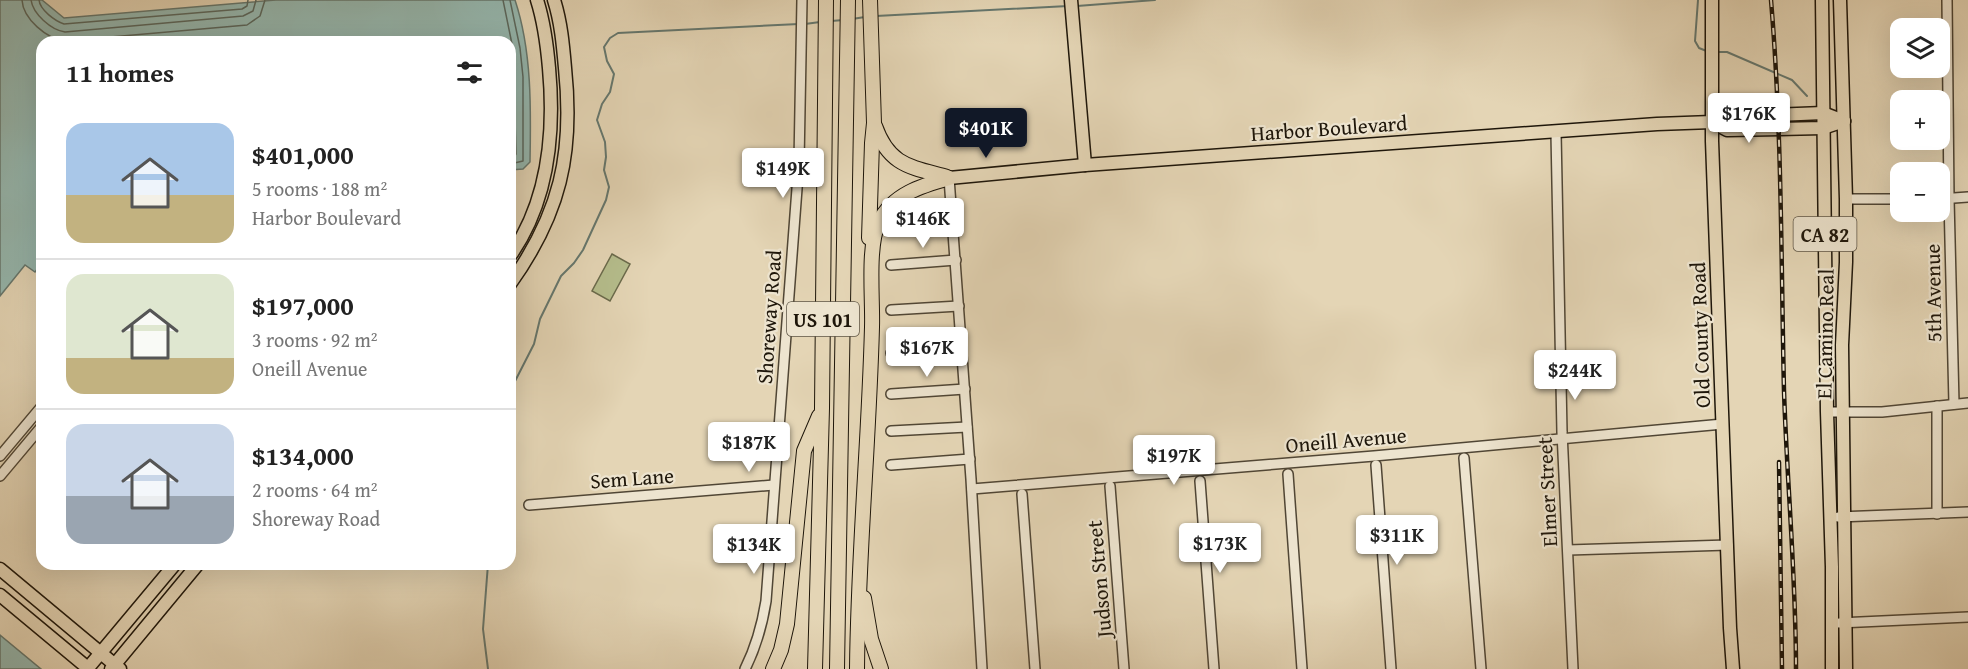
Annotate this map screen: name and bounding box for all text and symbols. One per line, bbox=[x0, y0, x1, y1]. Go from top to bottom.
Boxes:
map controls bbox=[1890, 18, 1950, 222]
button: layers bbox=[1890, 18, 1950, 78]
text: 11 homes bbox=[66, 53, 174, 92]
icon: filters bbox=[453, 56, 486, 89]
button: + bbox=[1890, 90, 1950, 150]
pin: $176K bbox=[1707, 93, 1791, 144]
text: $176K bbox=[1722, 98, 1776, 127]
street label: Harbor Boulevard bbox=[1250, 107, 1409, 149]
pin: $401K bbox=[944, 108, 1028, 159]
text: $401K bbox=[959, 113, 1013, 142]
text: $401,000 bbox=[252, 135, 354, 174]
icon: home bbox=[114, 147, 186, 219]
pin: $149K bbox=[741, 148, 825, 199]
text: $149K bbox=[756, 153, 810, 182]
button: − bbox=[1890, 162, 1950, 222]
text: 5 rooms · 188 m² bbox=[252, 174, 387, 203]
pin: $146K bbox=[881, 198, 965, 249]
text: Harbor Boulevard bbox=[252, 203, 401, 232]
text: $146K bbox=[896, 203, 950, 232]
road number: CA 82 bbox=[1794, 217, 1856, 251]
street label: 5th Avenue bbox=[1917, 243, 1949, 342]
street label: Shoreway Road bbox=[749, 248, 789, 385]
street label: Old County Road bbox=[1682, 261, 1718, 409]
street label: El Camino Real bbox=[1808, 268, 1842, 399]
text: $197,000 bbox=[252, 286, 354, 325]
icon: home bbox=[114, 298, 186, 370]
road number: US 101 bbox=[787, 302, 859, 336]
text: 3 rooms · 92 m² bbox=[252, 325, 378, 354]
pin: $167K bbox=[885, 327, 969, 378]
text: $167K bbox=[900, 332, 954, 361]
pin: $244K bbox=[1533, 350, 1617, 401]
text: Oneill Avenue bbox=[252, 354, 367, 383]
text: $244K bbox=[1548, 355, 1602, 384]
street label: Oneill Avenue bbox=[1284, 419, 1408, 461]
pin: $187K bbox=[707, 422, 791, 473]
text: $187K bbox=[722, 427, 776, 456]
pin: $197K bbox=[1132, 435, 1216, 486]
text: $134,000 bbox=[252, 436, 354, 475]
street label: Elmer Street bbox=[1529, 436, 1565, 548]
text: $197K bbox=[1147, 440, 1201, 469]
icon: home bbox=[114, 448, 186, 520]
street label: Sem Lane bbox=[589, 460, 675, 496]
text: 2 rooms · 64 m² bbox=[252, 475, 378, 504]
text: Shoreway Road bbox=[252, 504, 380, 533]
pin: $311K bbox=[1355, 515, 1439, 566]
street label: Judson Street bbox=[1078, 518, 1120, 642]
text: $311K bbox=[1370, 520, 1424, 549]
pin: $173K bbox=[1178, 523, 1262, 574]
pin: $134K bbox=[712, 524, 796, 575]
text: $173K bbox=[1193, 528, 1247, 557]
text: $134K bbox=[727, 529, 781, 558]

